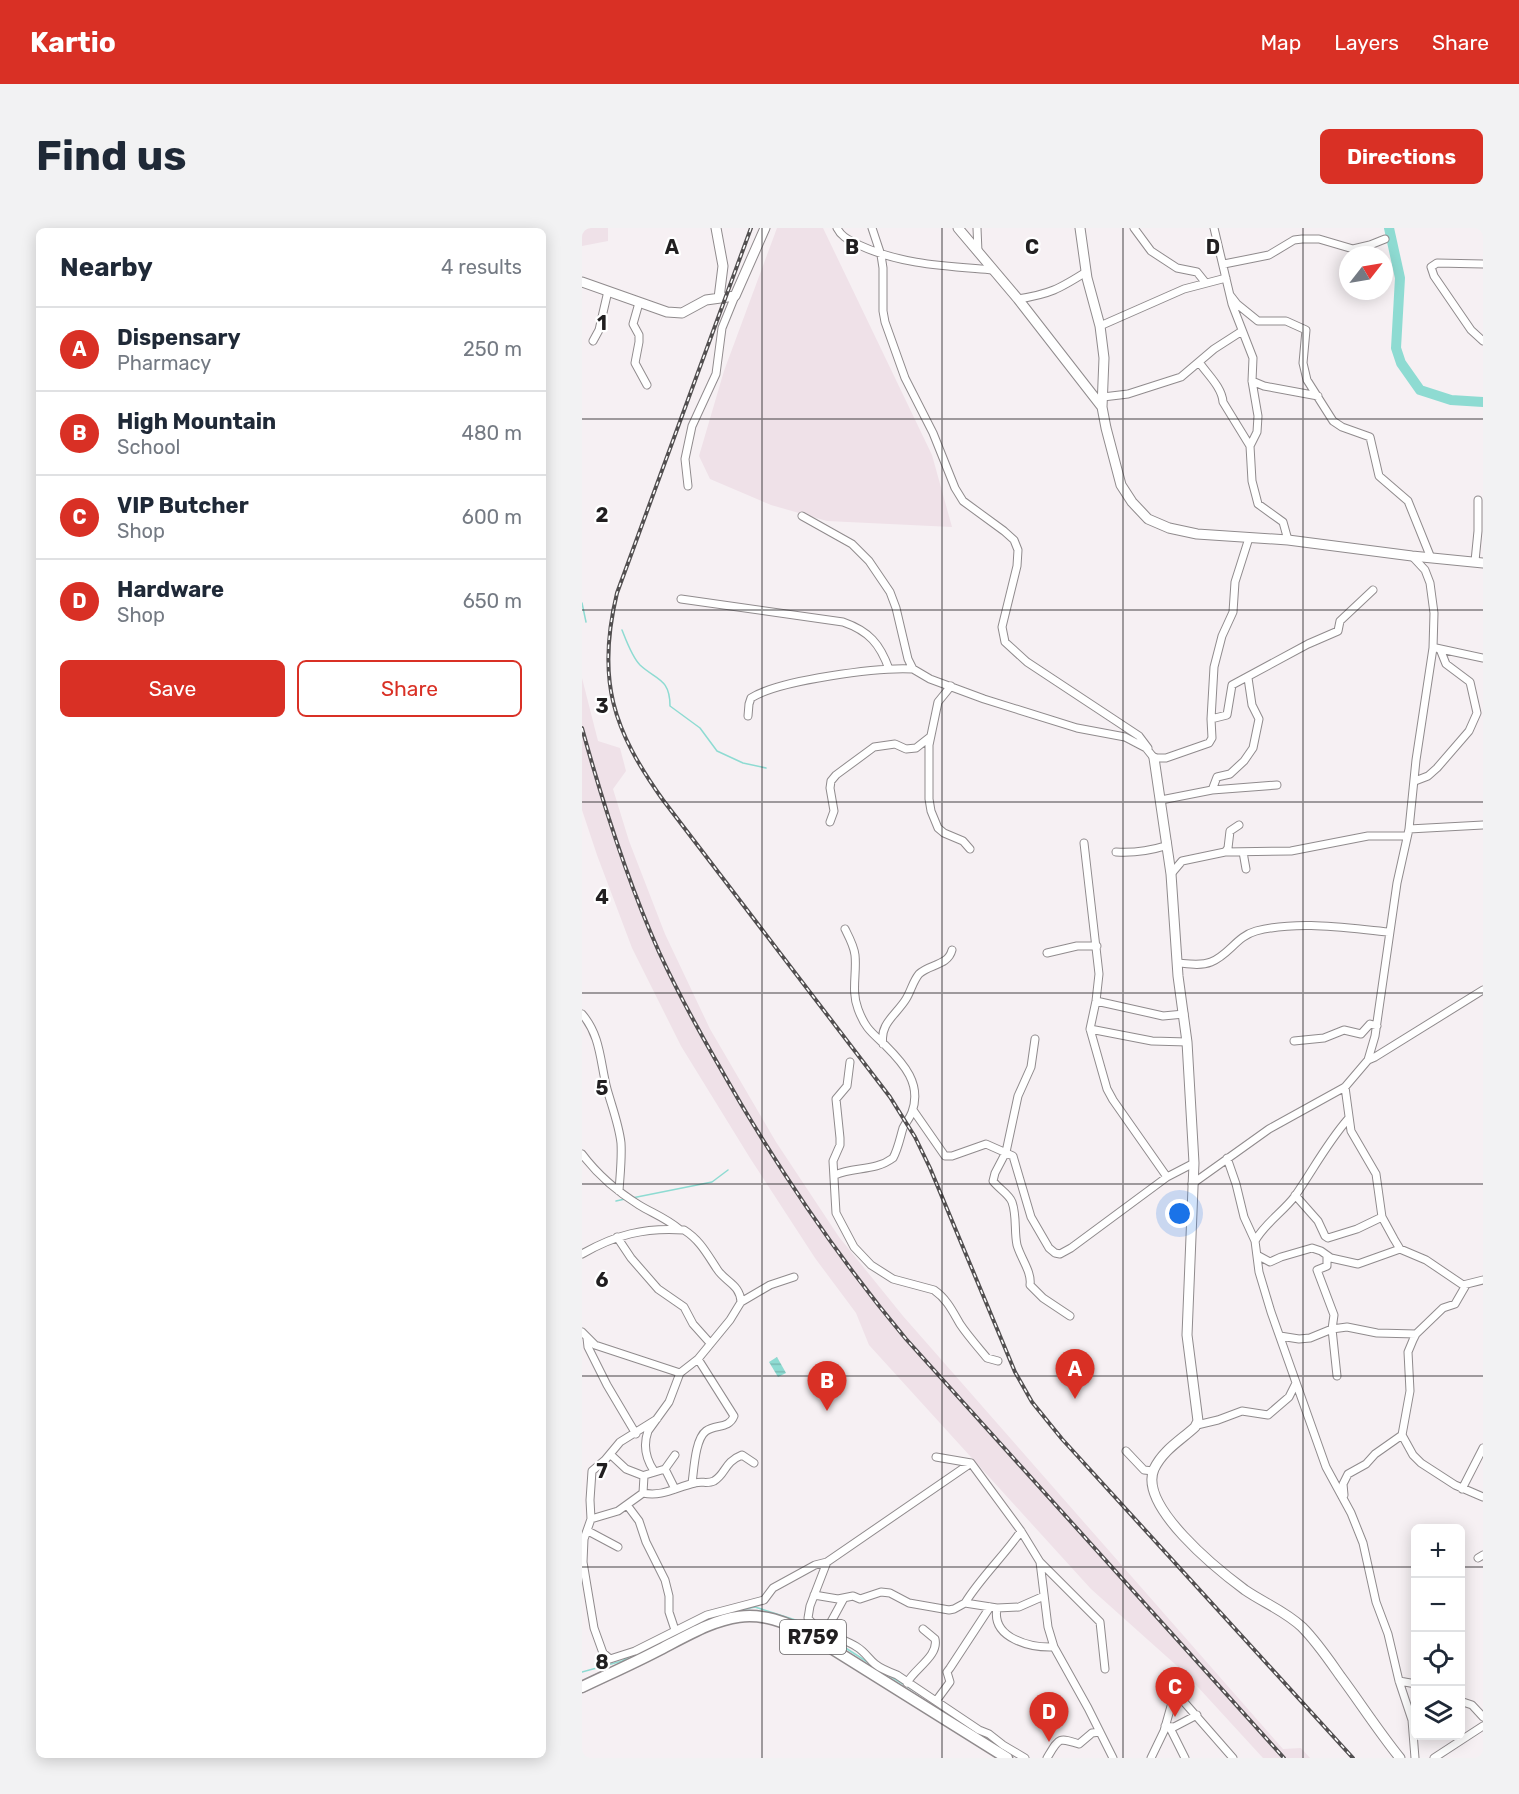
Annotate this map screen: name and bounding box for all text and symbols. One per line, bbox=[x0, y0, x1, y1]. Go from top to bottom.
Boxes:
text: Kartio bbox=[30, 26, 116, 59]
text: Map bbox=[1260, 30, 1301, 55]
text: Layers bbox=[1334, 30, 1399, 55]
text: Share bbox=[1432, 30, 1489, 55]
button: Directions bbox=[1320, 129, 1483, 184]
text: Find us bbox=[36, 131, 187, 181]
text: A bbox=[665, 235, 680, 259]
text: B bbox=[845, 235, 859, 259]
text: C bbox=[1025, 235, 1039, 259]
text: D bbox=[1206, 235, 1220, 259]
north arrow bbox=[1339, 246, 1393, 300]
text: Nearby bbox=[60, 252, 153, 283]
text: 4 results bbox=[441, 255, 522, 279]
text: 1 bbox=[597, 311, 607, 335]
text: Dispensary bbox=[117, 324, 241, 351]
text: A bbox=[72, 337, 87, 361]
text: 250 m bbox=[463, 337, 522, 361]
text: Pharmacy bbox=[117, 351, 211, 375]
text: High Mountain bbox=[117, 408, 276, 435]
text: B bbox=[72, 421, 87, 445]
text: 480 m bbox=[461, 421, 522, 445]
text: School bbox=[117, 435, 180, 459]
text: VIP Butcher bbox=[117, 492, 249, 519]
text: 2 bbox=[596, 503, 609, 527]
text: C bbox=[72, 505, 87, 529]
text: 600 m bbox=[462, 505, 522, 529]
text: Shop bbox=[117, 519, 165, 543]
text: Hardware bbox=[117, 576, 224, 603]
text: D bbox=[72, 589, 87, 613]
text: 650 m bbox=[463, 589, 522, 613]
text: Shop bbox=[117, 603, 165, 627]
button: Save bbox=[60, 660, 285, 717]
button: Share bbox=[297, 660, 522, 717]
text: 3 bbox=[595, 694, 609, 718]
text: 4 bbox=[595, 885, 609, 909]
text: 5 bbox=[596, 1076, 609, 1100]
your location bbox=[1165, 1199, 1194, 1228]
text: 6 bbox=[595, 1268, 609, 1292]
pin: A bbox=[1056, 1350, 1094, 1399]
pin: B bbox=[808, 1362, 846, 1411]
text: 7 bbox=[596, 1459, 608, 1483]
map controls bbox=[1411, 1524, 1465, 1740]
button: + bbox=[1411, 1524, 1465, 1578]
button: − bbox=[1411, 1578, 1465, 1632]
road number: R759 bbox=[780, 1620, 846, 1654]
button: locate bbox=[1411, 1632, 1465, 1686]
text: 8 bbox=[595, 1650, 609, 1674]
pin: C bbox=[1156, 1668, 1194, 1717]
button: layers bbox=[1411, 1686, 1465, 1740]
pin: D bbox=[1030, 1692, 1068, 1742]

